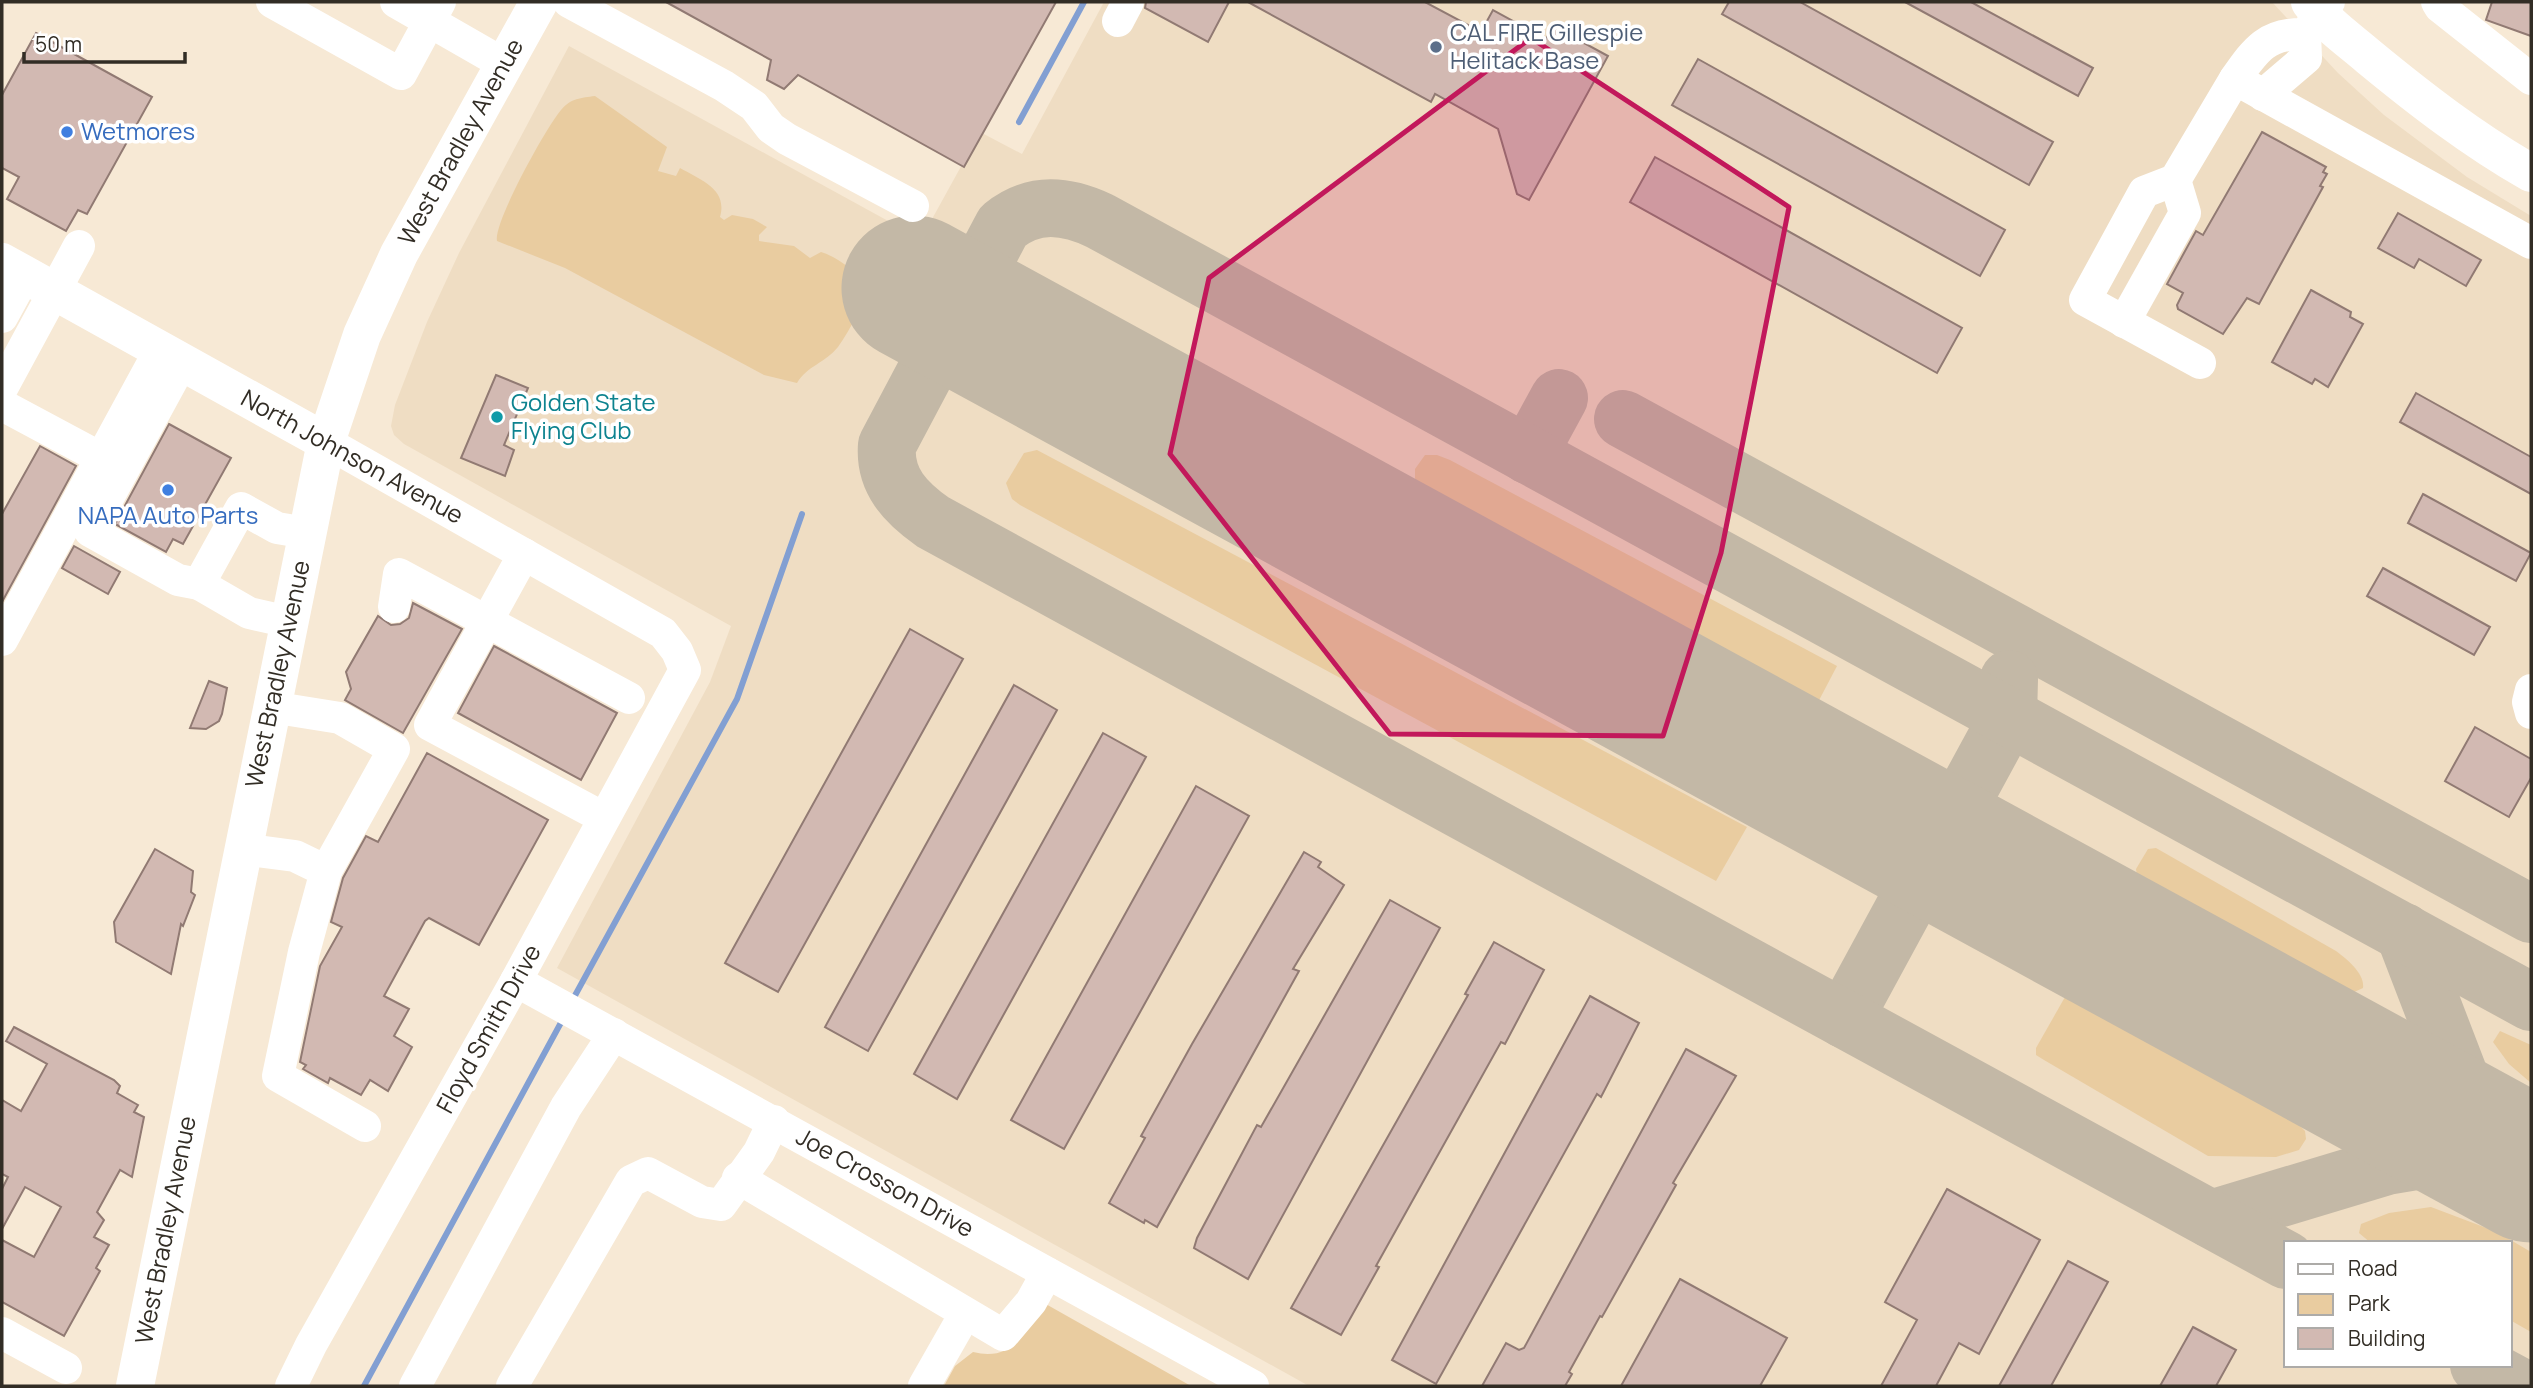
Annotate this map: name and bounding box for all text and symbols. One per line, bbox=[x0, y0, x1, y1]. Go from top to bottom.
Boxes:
place label: CAL FIRE Gillespie Helitack Base bbox=[1450, 15, 1643, 76]
scale bar bbox=[24, 21, 186, 65]
text: 50 m bbox=[35, 30, 82, 58]
street label: West Bradley Avenue bbox=[389, 32, 530, 251]
marker: CAL FIRE Gillespie Helitack Base bbox=[1428, 39, 1444, 55]
place label: Wetmores bbox=[81, 114, 195, 147]
marker: Wetmores bbox=[59, 124, 75, 140]
street label: North Johnson Avenue bbox=[235, 381, 470, 531]
place label: Golden State Flying Club bbox=[511, 385, 656, 446]
marker: Golden State Flying Club bbox=[489, 409, 505, 425]
marker: NAPA Auto Parts bbox=[160, 482, 176, 498]
place label: NAPA Auto Parts bbox=[78, 498, 258, 531]
street label: West Bradley Avenue bbox=[236, 557, 317, 790]
street label: Floyd Smith Drive bbox=[428, 938, 548, 1119]
street label: West Bradley Avenue bbox=[126, 1113, 203, 1346]
street label: Joe Crosson Drive bbox=[791, 1119, 980, 1244]
legend bbox=[2284, 1241, 2512, 1367]
text: Road bbox=[2348, 1254, 2398, 1282]
text: Park bbox=[2348, 1289, 2390, 1317]
text: Building bbox=[2348, 1324, 2425, 1352]

